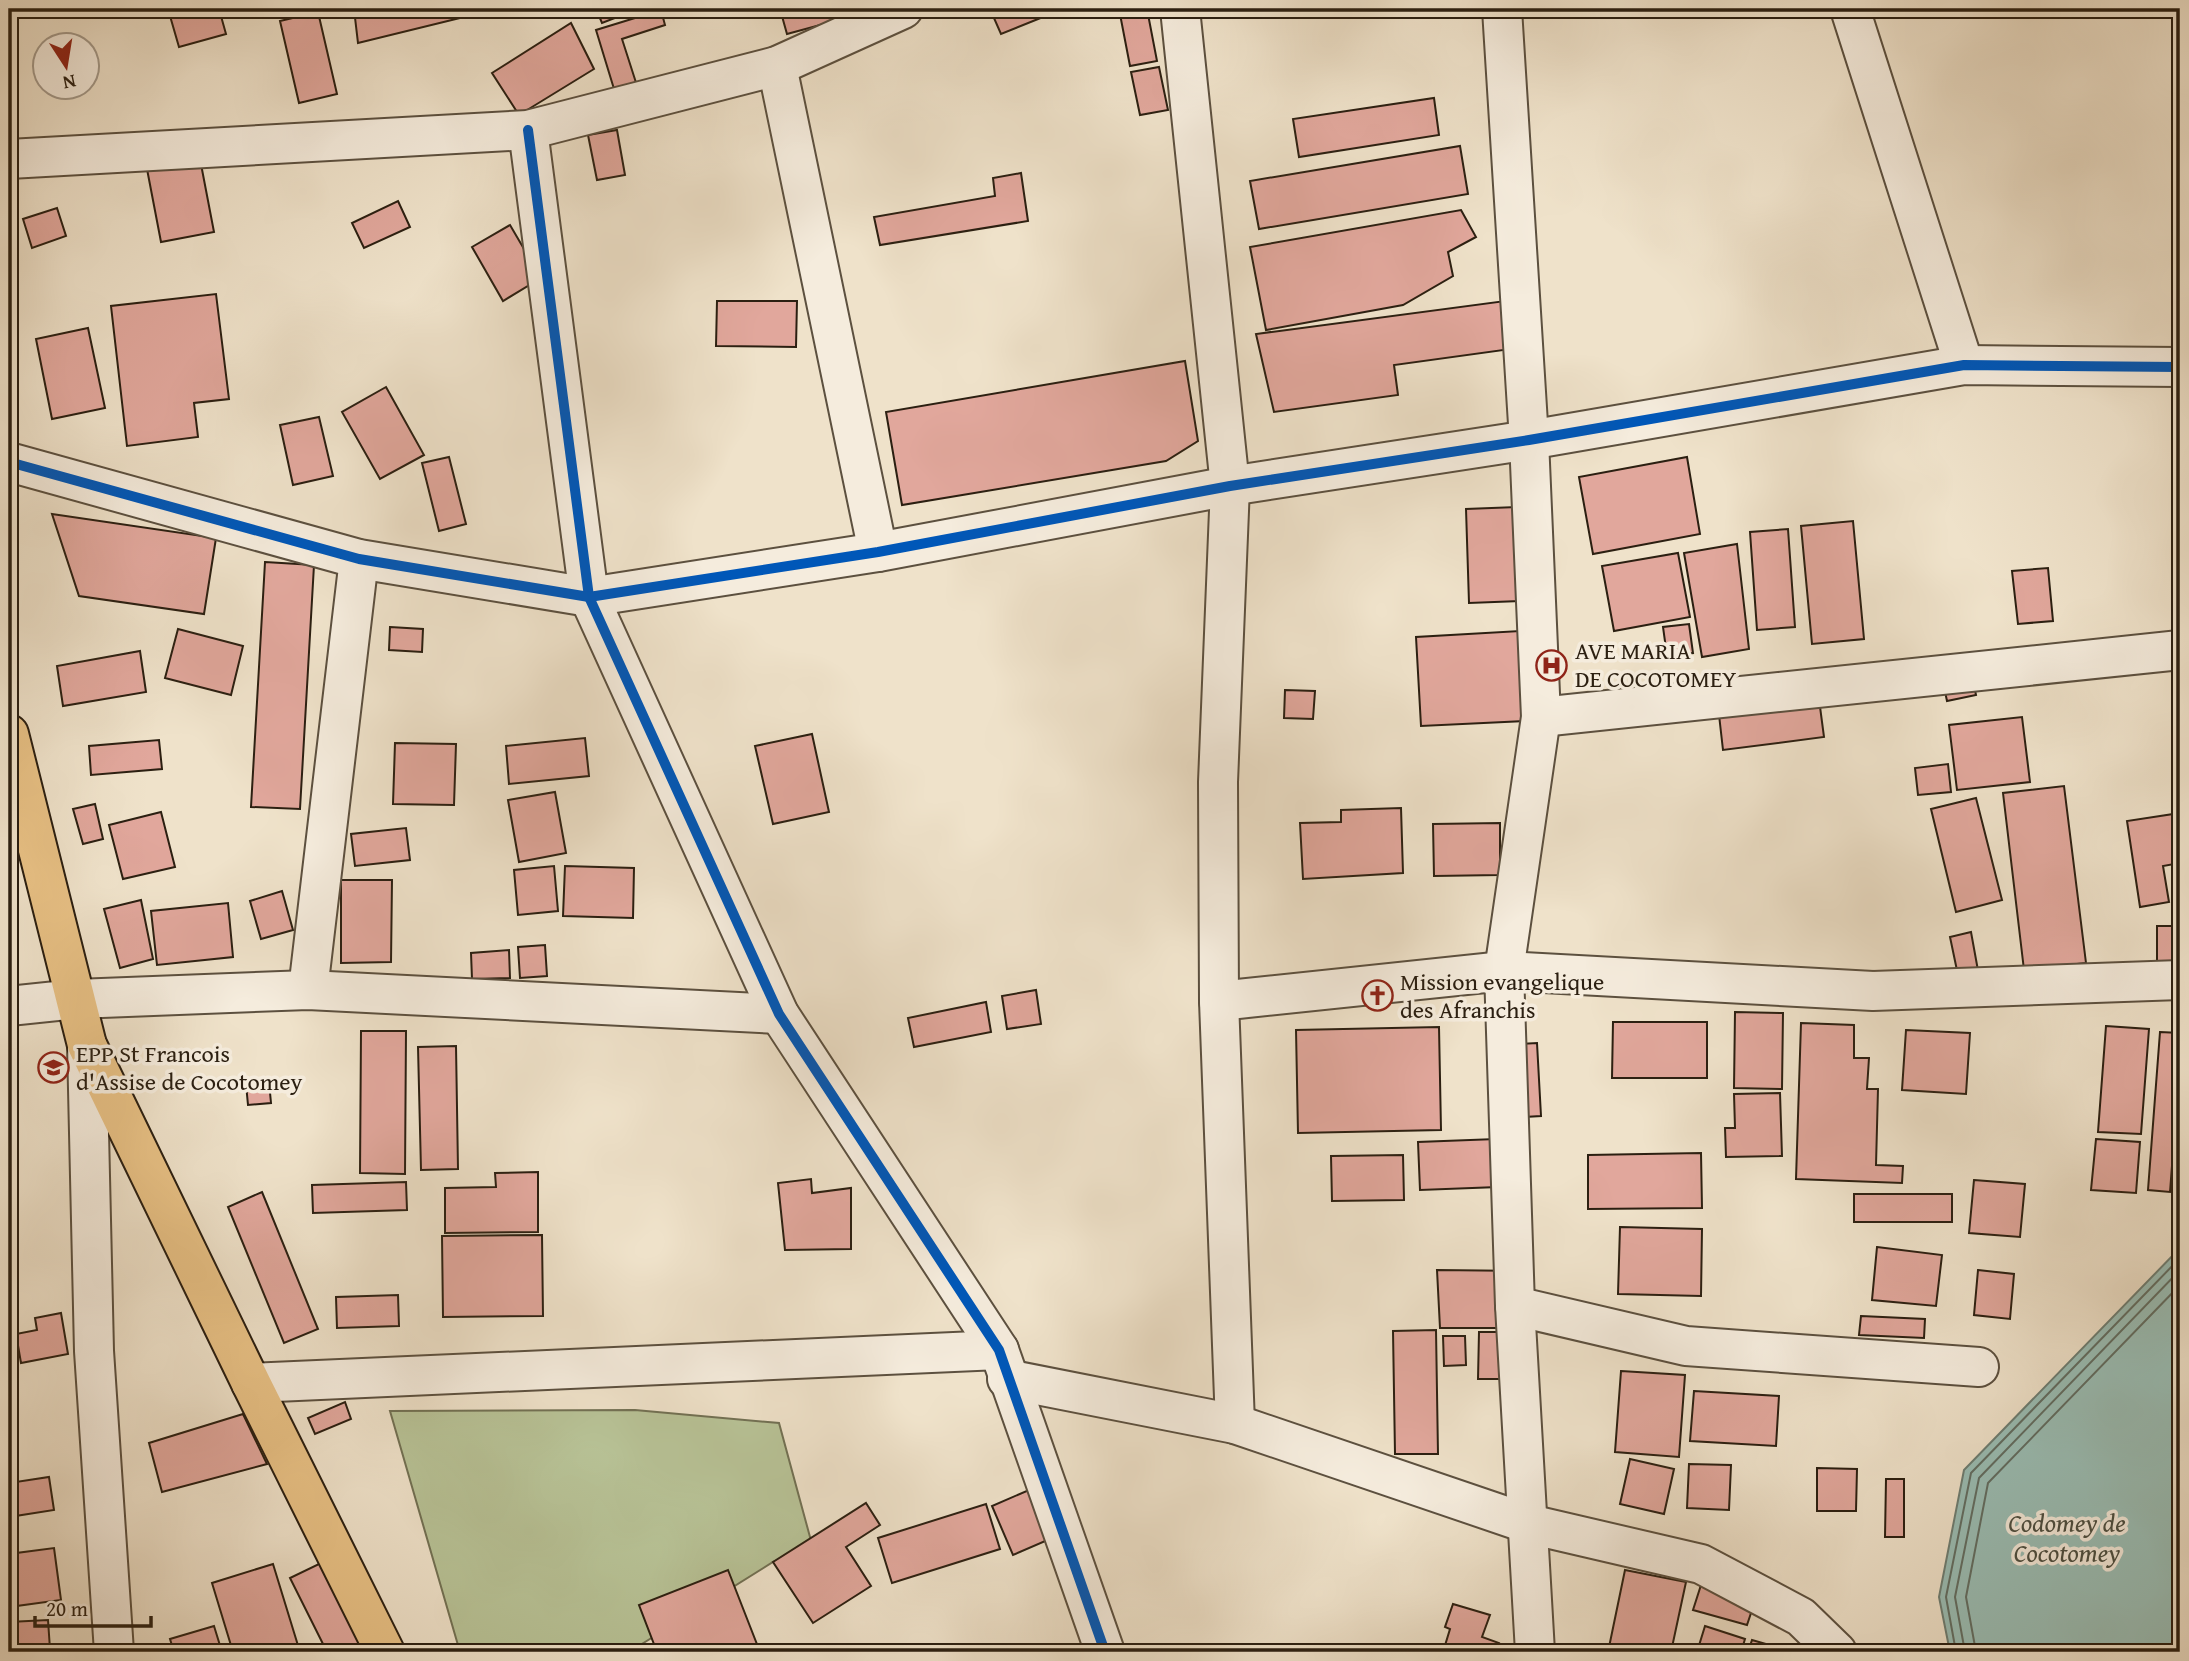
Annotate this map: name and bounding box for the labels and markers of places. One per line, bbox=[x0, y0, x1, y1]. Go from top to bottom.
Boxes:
place label: AVE MARIA DE COCOTOMEY bbox=[1575, 633, 1737, 696]
hospital icon: AVE MARIA DE COCOTOMEY bbox=[1535, 648, 1569, 682]
place label: Mission evangelique des Afranchis bbox=[1400, 964, 1604, 1027]
church icon: Mission evangelique des Afranchis bbox=[1360, 979, 1394, 1013]
place label: EPP St Francois d'Assise de Cocotomey bbox=[76, 1036, 303, 1099]
school or university icon: EPP St Francois d'Assise de Cocotomey bbox=[36, 1051, 70, 1085]

